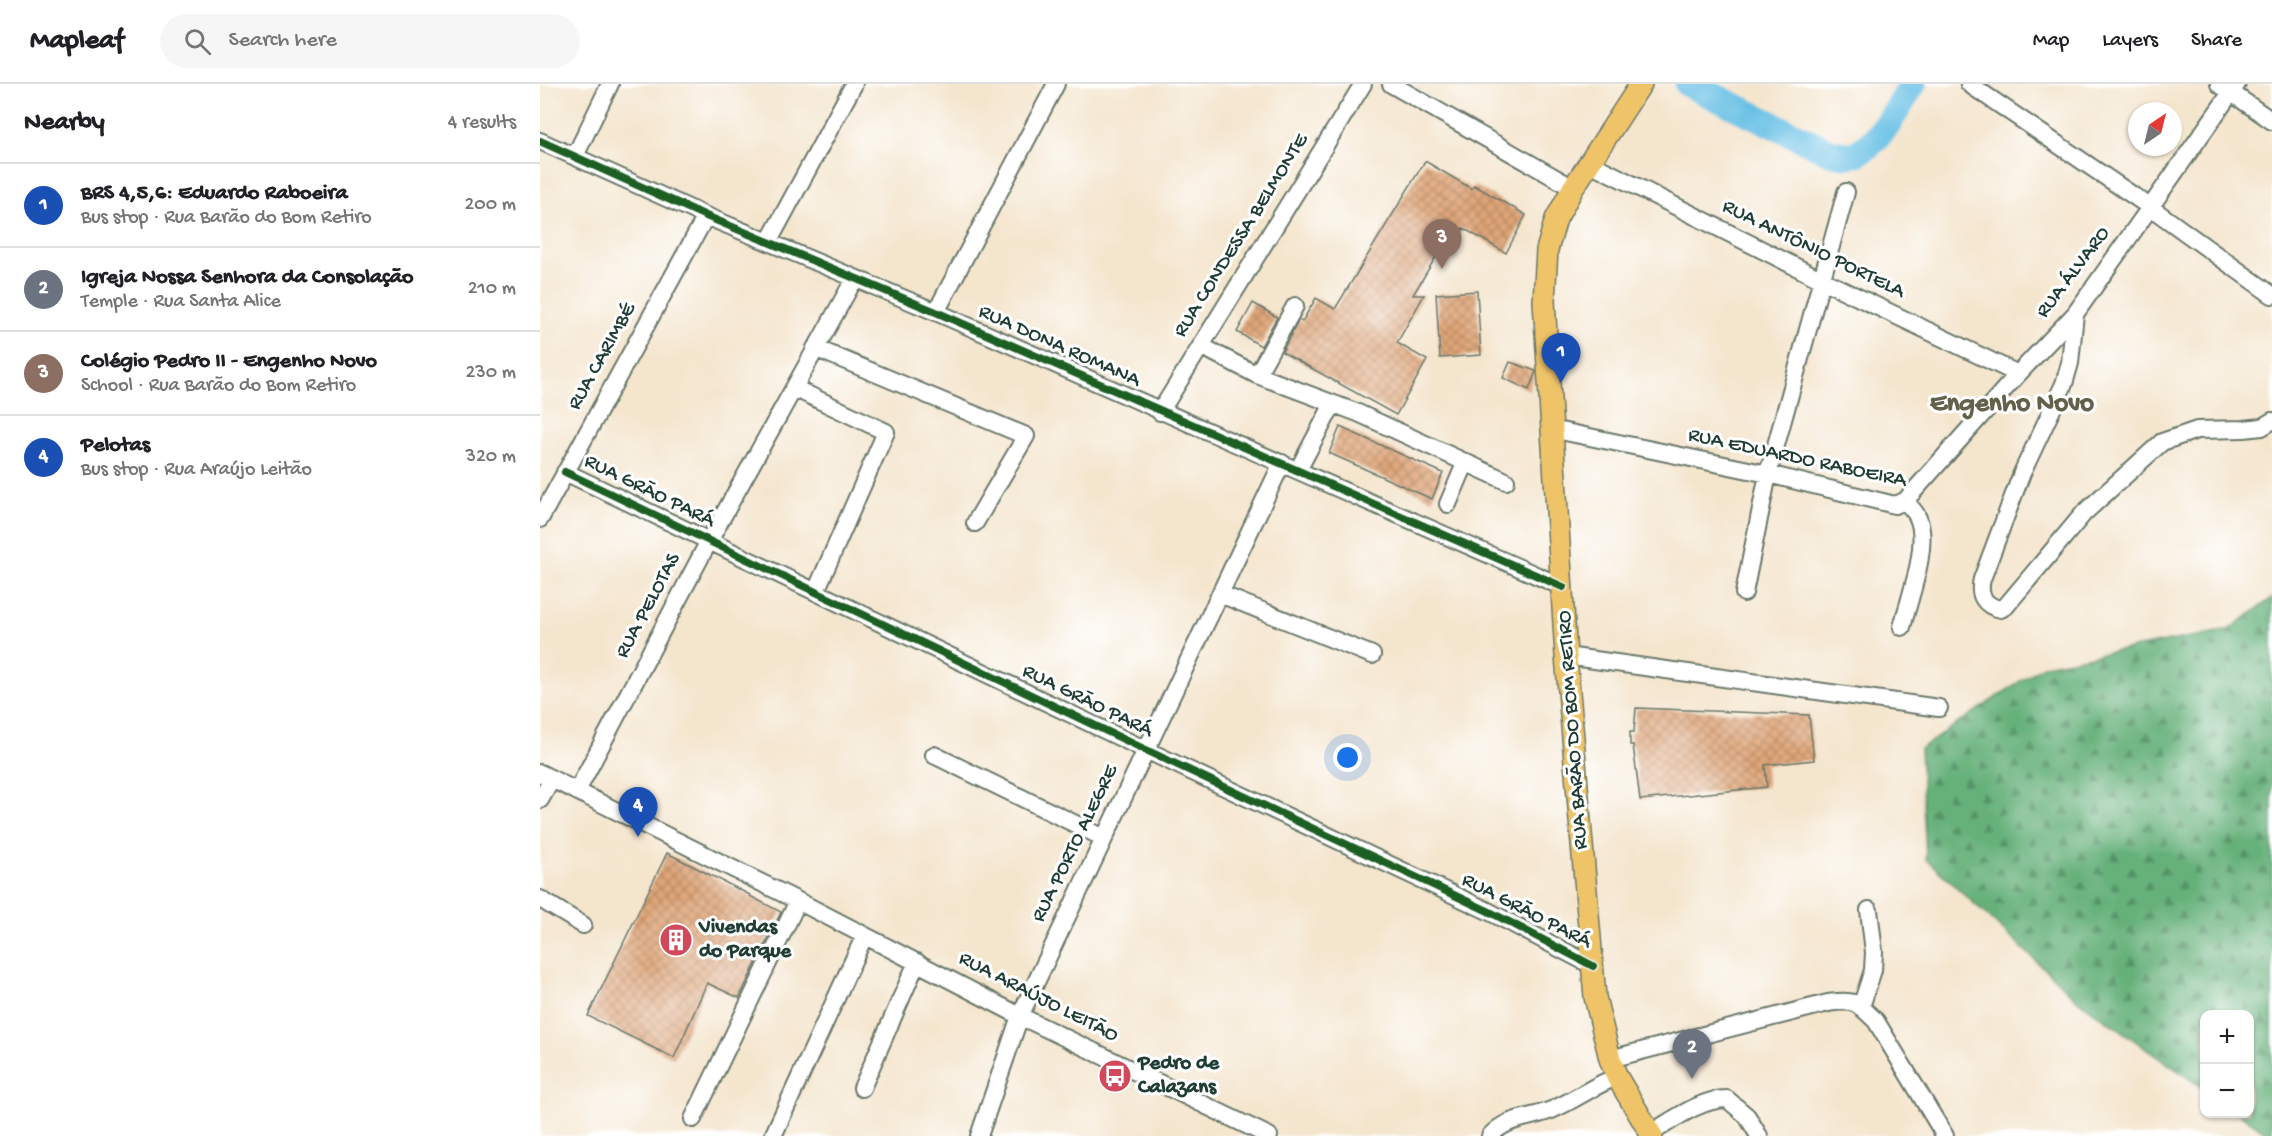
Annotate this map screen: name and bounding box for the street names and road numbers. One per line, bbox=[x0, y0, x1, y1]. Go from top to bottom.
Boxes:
street label: RUA CONDESSA BELMONTE bbox=[1169, 129, 1315, 342]
street label: RUA ANTÔNIO PORTELA bbox=[1718, 195, 1910, 306]
street label: RUA ÁLVARO bbox=[2031, 221, 2117, 324]
street label: RUA CARIMBÉ bbox=[563, 298, 643, 415]
street label: RUA DONA ROMANA bbox=[974, 300, 1145, 395]
street label: RUA EDUARDO RABOEIRA bbox=[1686, 424, 1910, 495]
street label: RUA GRÃO PARÁ bbox=[580, 449, 720, 535]
street label: RUA PELOTAS bbox=[611, 549, 687, 663]
street label: RUA BARÃO DO BOM RETIRO bbox=[1553, 609, 1595, 850]
street label: RUA GRÃO PARÁ bbox=[1018, 659, 1158, 745]
street label: RUA PORTO ALEGRE bbox=[1027, 760, 1125, 927]
street label: RUA GRÃO PARÁ bbox=[1457, 868, 1597, 956]
street label: RUA ARAÚJO LEITÃO bbox=[954, 947, 1122, 1049]

